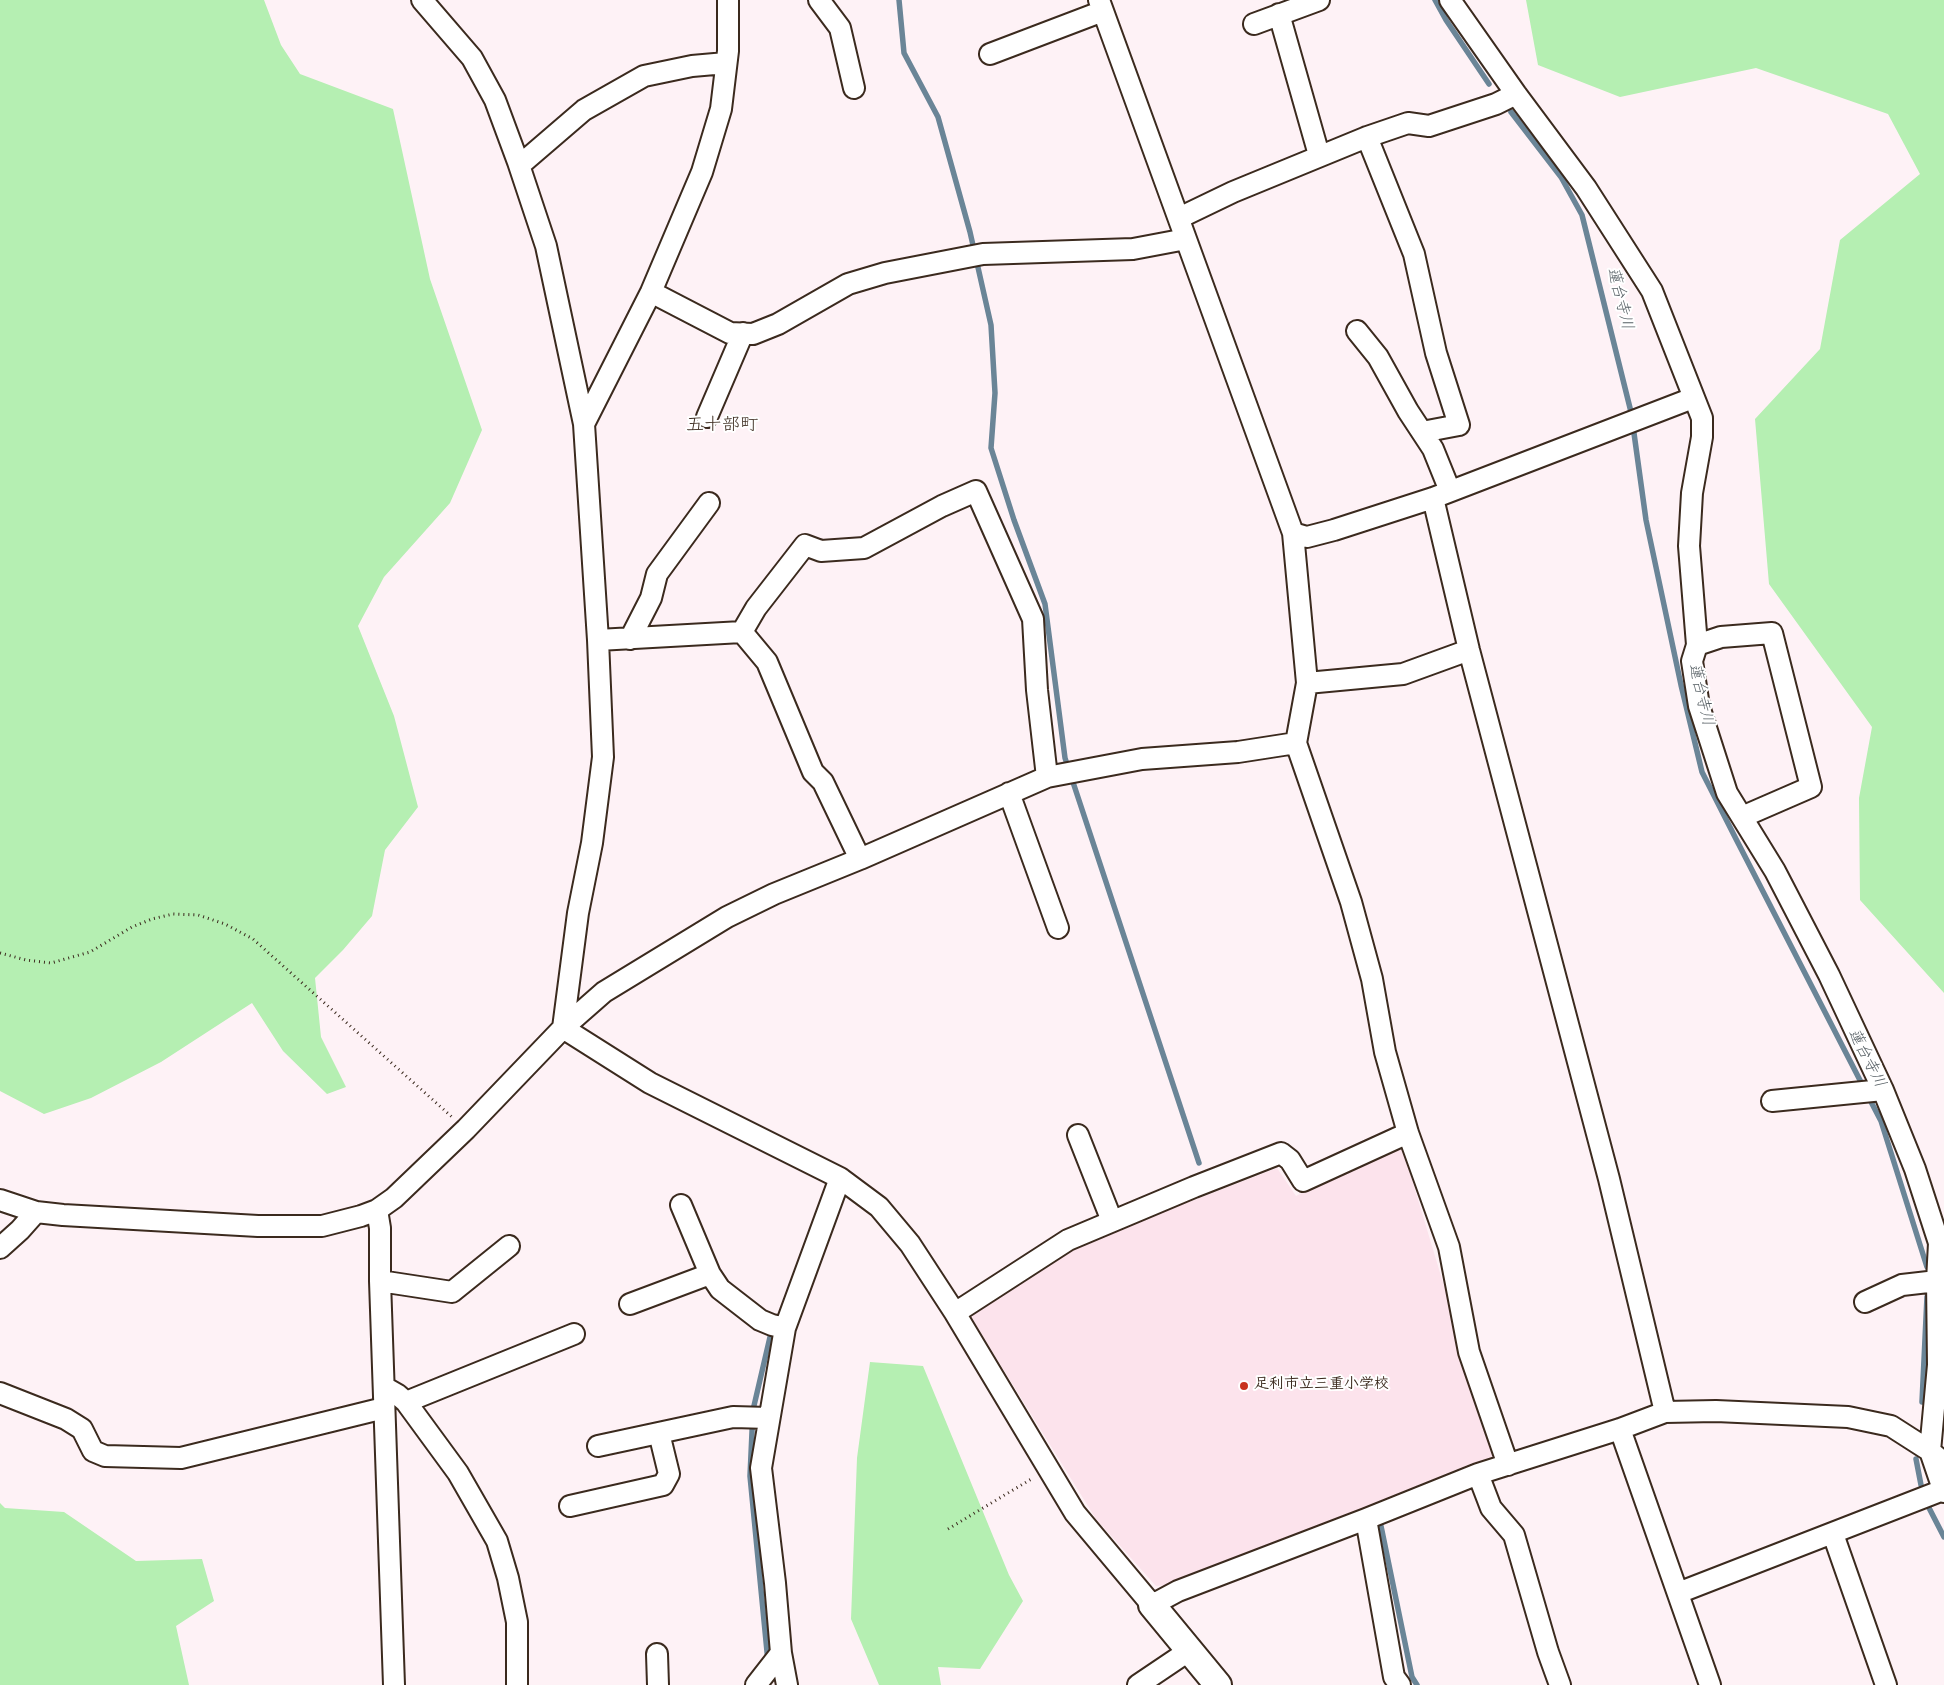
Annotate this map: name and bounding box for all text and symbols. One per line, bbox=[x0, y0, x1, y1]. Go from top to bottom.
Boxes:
water label: 蓮台寺川 bbox=[1601, 266, 1635, 332]
district label: 五十部町 bbox=[686, 417, 758, 439]
water label: 蓮台寺川 bbox=[1682, 662, 1716, 728]
water label: 蓮台寺川 bbox=[1842, 1026, 1888, 1092]
place label: 足利市立三重小学校 bbox=[1254, 1377, 1389, 1395]
marker: 足利市立三重小学校 bbox=[1238, 1380, 1250, 1392]

